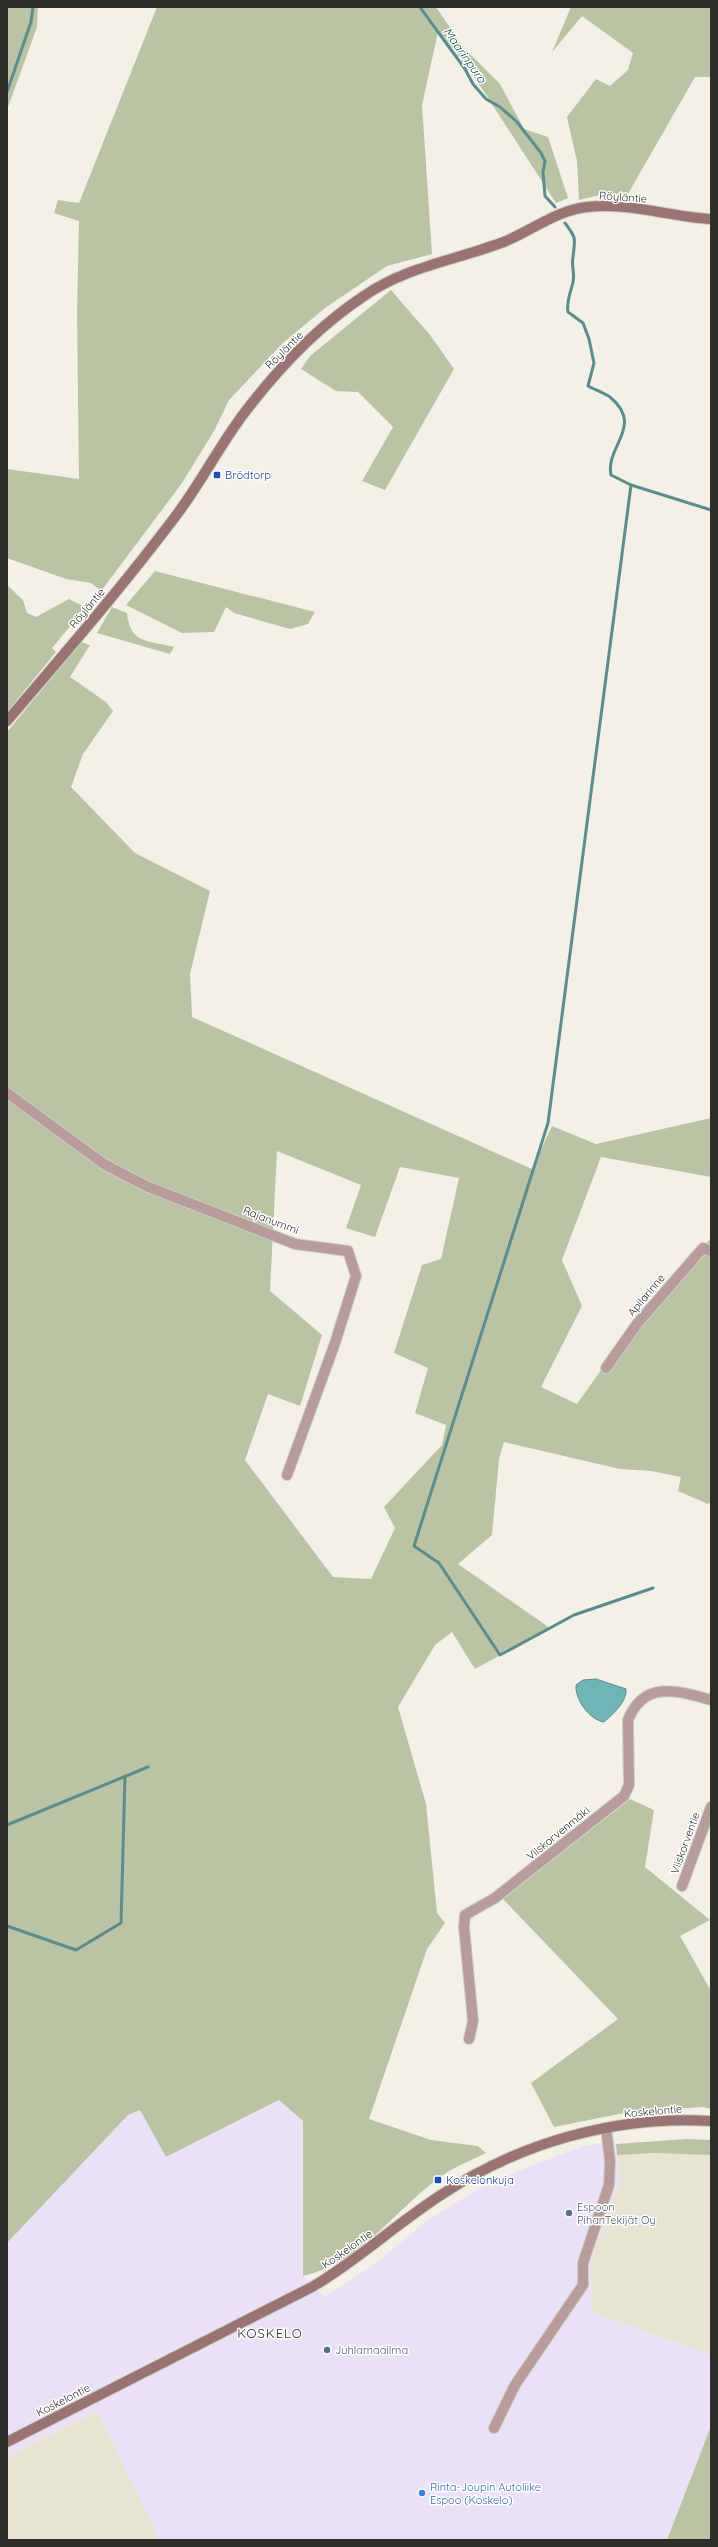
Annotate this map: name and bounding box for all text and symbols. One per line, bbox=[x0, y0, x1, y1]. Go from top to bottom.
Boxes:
water label: Maarinpuro bbox=[440, 24, 490, 86]
street label: Röyläntie bbox=[599, 188, 647, 206]
street label: Röyläntie bbox=[262, 328, 306, 372]
place label: Brödtorp bbox=[225, 468, 271, 482]
marker: Brödtorp bbox=[212, 470, 222, 480]
street label: Röyläntie bbox=[66, 585, 108, 631]
street label: Rajanummi bbox=[241, 1203, 301, 1237]
street label: Apilarinne bbox=[624, 1271, 668, 1319]
street label: Viiskorvenmäki bbox=[523, 1803, 593, 1863]
street label: Viiskorventie bbox=[667, 1810, 703, 1876]
street label: Koskelontie bbox=[623, 2101, 683, 2121]
place label: Koskelonkuja bbox=[446, 2173, 514, 2187]
marker: Koskelonkuja bbox=[433, 2175, 443, 2185]
place label: Espoon PihanTekijät Oy bbox=[577, 2200, 656, 2227]
marker: Espoon PihanTekijät Oy bbox=[564, 2208, 574, 2218]
street label: Koskelontie bbox=[319, 2226, 375, 2272]
district label: KOSKELO bbox=[237, 2325, 303, 2341]
place label: Juhlamaailma bbox=[335, 2343, 408, 2357]
marker: Juhlamaailma bbox=[322, 2345, 332, 2355]
street label: Koskelontie bbox=[34, 2380, 92, 2420]
place label: Rinta-Joupin Autoliike Espoo (Koskelo) bbox=[430, 2480, 541, 2507]
marker: Rinta-Joupin Autoliike Espoo (Koskelo) bbox=[417, 2488, 427, 2498]

